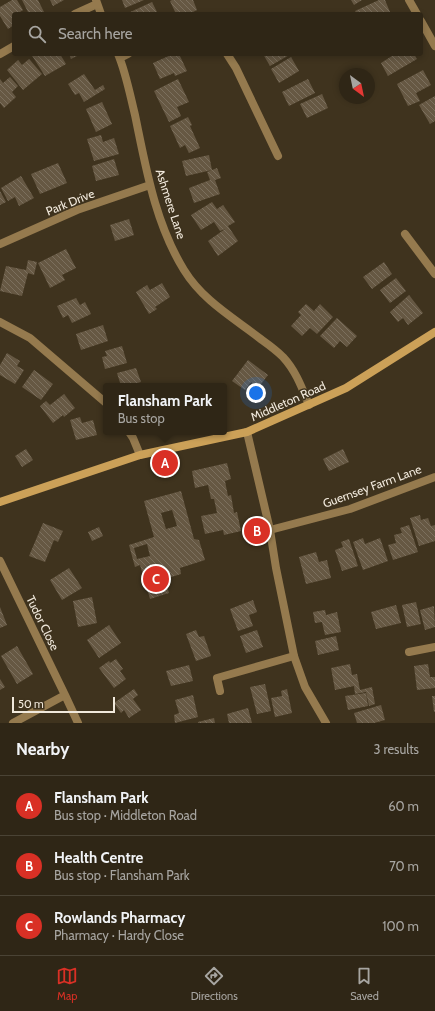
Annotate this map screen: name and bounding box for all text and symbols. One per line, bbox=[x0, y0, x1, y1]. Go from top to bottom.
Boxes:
search box bbox=[12, 12, 423, 56]
icon: search bbox=[26, 23, 48, 45]
text: Search here bbox=[58, 25, 133, 43]
north arrow bbox=[339, 68, 375, 104]
street label: Ashmere Lane bbox=[153, 167, 189, 241]
street label: Park Drive bbox=[43, 185, 97, 219]
street label: Middleton Road bbox=[248, 378, 328, 424]
popup bbox=[103, 383, 227, 435]
your location bbox=[246, 383, 266, 403]
text: Flansham Park bbox=[118, 392, 212, 410]
text: Bus stop bbox=[118, 410, 165, 426]
pin: A bbox=[152, 448, 178, 478]
street label: Guernsey Farm Lane bbox=[321, 461, 423, 511]
pin: B bbox=[244, 516, 270, 546]
pin: C bbox=[143, 564, 169, 594]
street label: Tudor Close bbox=[23, 593, 63, 653]
scale bar bbox=[12, 695, 115, 714]
text: 50 m bbox=[18, 697, 44, 711]
text: Nearby bbox=[16, 739, 69, 759]
text: 3 results bbox=[373, 741, 419, 757]
text: Flansham Park bbox=[54, 789, 148, 807]
text: A bbox=[25, 798, 33, 814]
text: 60 m bbox=[388, 798, 419, 814]
text: Bus stop · Middleton Road bbox=[54, 807, 197, 823]
text: Health Centre bbox=[54, 849, 143, 867]
text: B bbox=[25, 858, 33, 874]
text: 70 m bbox=[389, 858, 419, 874]
text: Bus stop · Flansham Park bbox=[54, 867, 190, 883]
text: Rowlands Pharmacy bbox=[54, 909, 185, 927]
text: C bbox=[25, 918, 33, 934]
text: 100 m bbox=[382, 918, 419, 934]
text: Pharmacy · Hardy Close bbox=[54, 927, 184, 943]
tab: Map bbox=[56, 965, 78, 1003]
tab: Directions bbox=[191, 965, 238, 1003]
tab: Saved bbox=[350, 965, 379, 1003]

